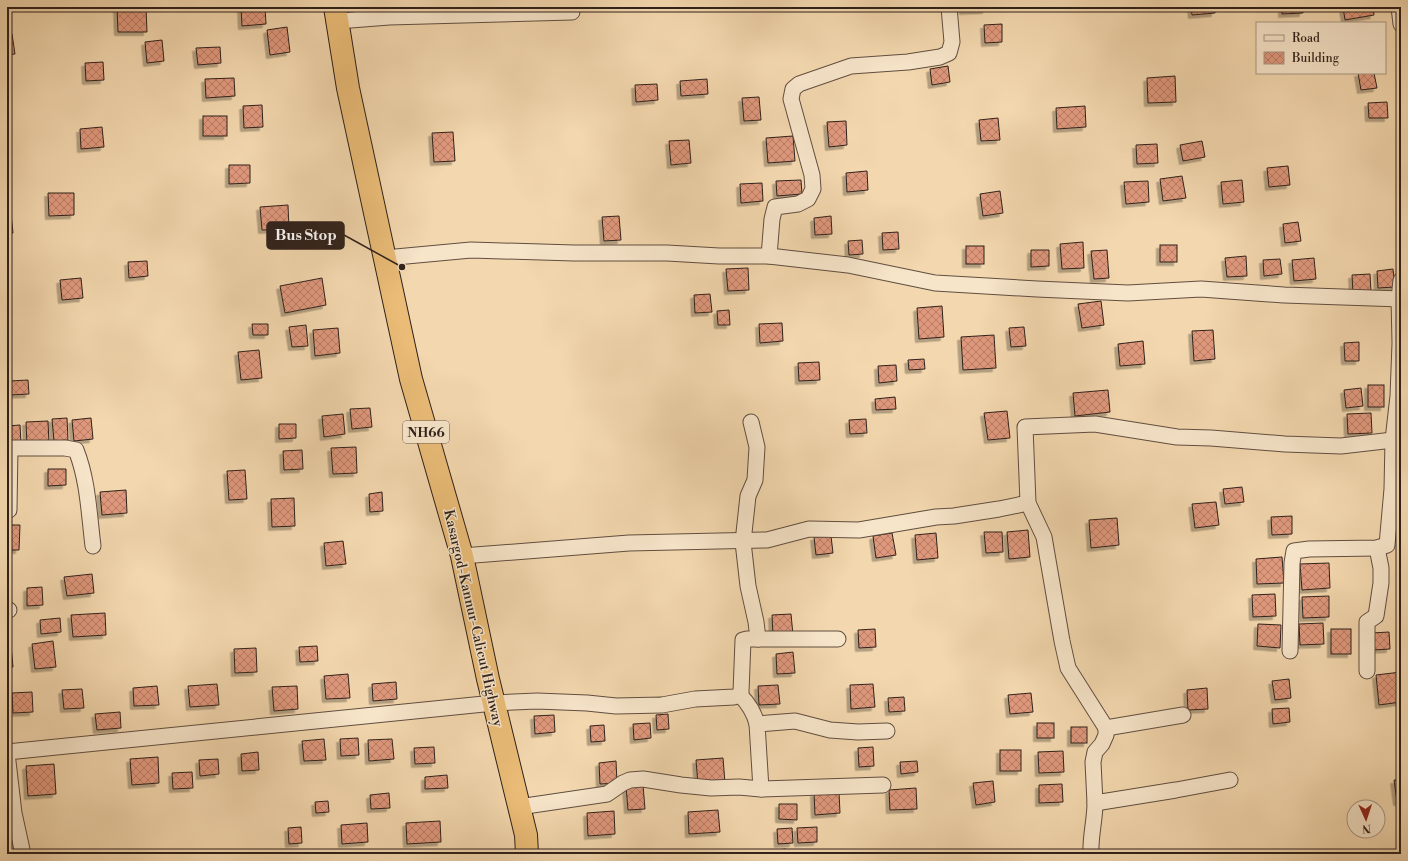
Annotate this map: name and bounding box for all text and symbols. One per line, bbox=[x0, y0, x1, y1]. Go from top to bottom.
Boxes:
legend bbox=[1256, 22, 1386, 74]
text: Road bbox=[1292, 31, 1320, 46]
text: Building bbox=[1291, 51, 1340, 66]
callout: Bus Stop bbox=[267, 222, 344, 249]
text: Bus Stop bbox=[275, 226, 337, 245]
road number: NH66 bbox=[403, 421, 449, 443]
street label: Kasargod-Kannur-Calicut Highway bbox=[439, 508, 507, 729]
north arrow bbox=[1346, 799, 1386, 839]
text: N bbox=[1361, 821, 1371, 835]

